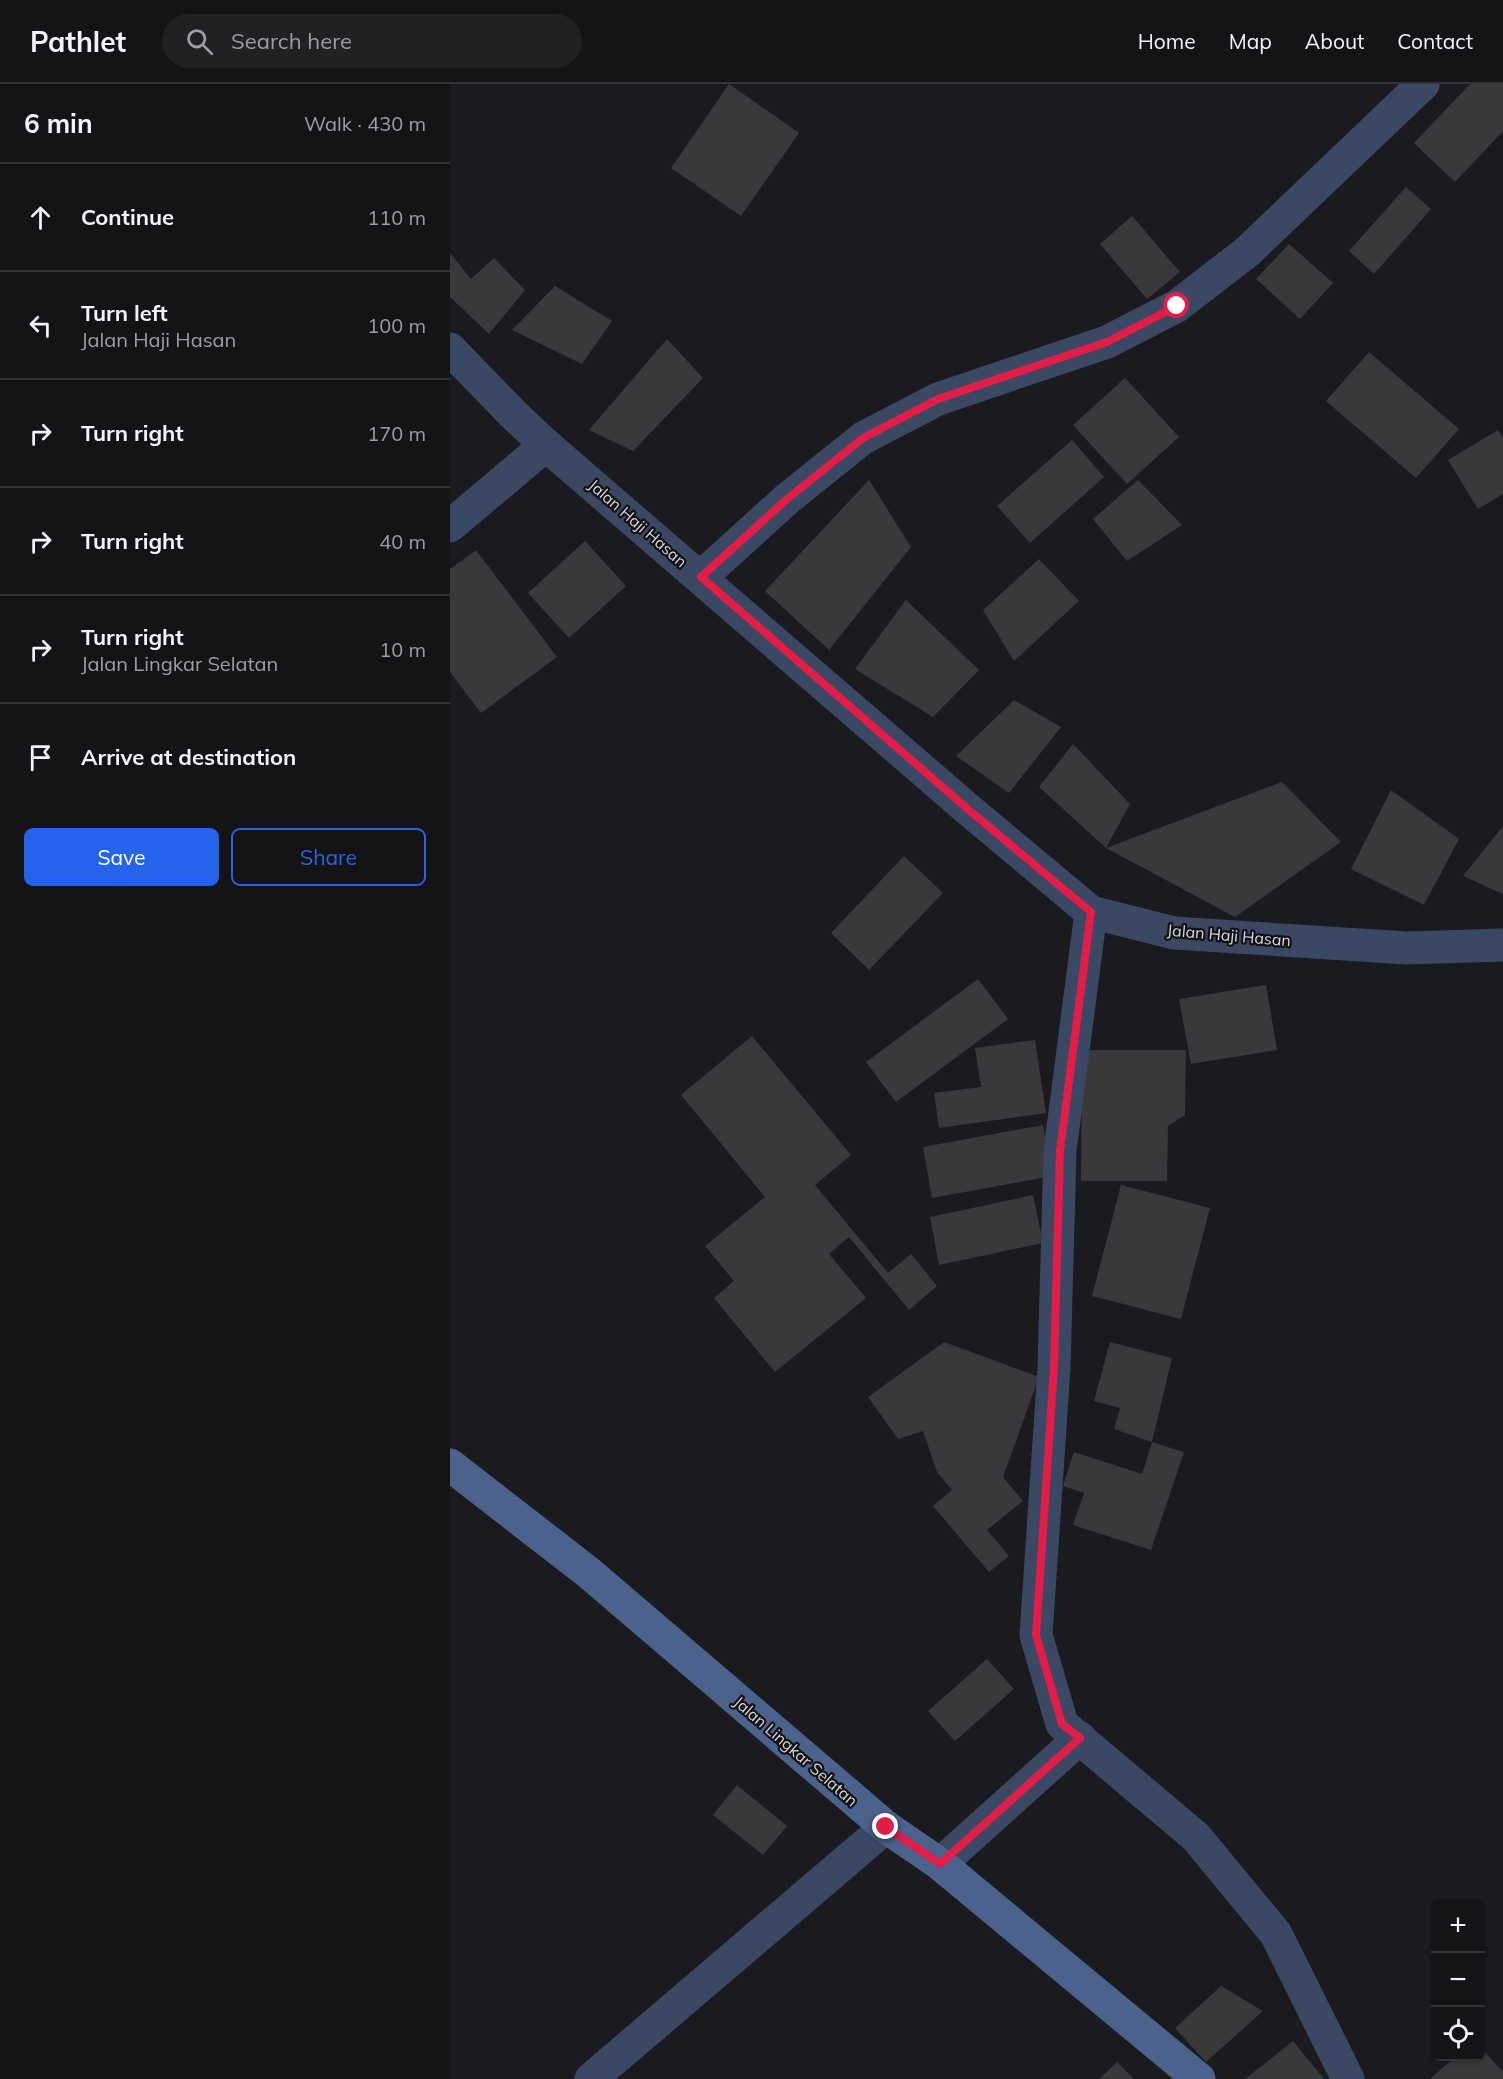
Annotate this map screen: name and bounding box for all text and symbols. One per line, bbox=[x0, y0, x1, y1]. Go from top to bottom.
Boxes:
search box bbox=[162, 14, 582, 68]
text: Pathlet bbox=[30, 24, 126, 59]
icon: search bbox=[183, 25, 216, 58]
text: Search here bbox=[231, 27, 352, 55]
text: Home bbox=[1138, 28, 1196, 54]
text: Map bbox=[1229, 28, 1272, 54]
text: About bbox=[1305, 28, 1364, 54]
text: Contact bbox=[1397, 28, 1473, 54]
text: 6 min bbox=[24, 107, 93, 140]
text: Walk · 430 m bbox=[304, 111, 426, 136]
icon: ahead bbox=[24, 201, 57, 234]
text: Continue bbox=[81, 203, 174, 231]
text: 110 m bbox=[367, 205, 426, 230]
route start bbox=[1163, 292, 1189, 318]
text: Turn left bbox=[81, 299, 168, 327]
icon: left bbox=[24, 309, 57, 342]
text: 100 m bbox=[367, 313, 426, 338]
text: Jalan Haji Hasan bbox=[81, 327, 236, 352]
icon: right bbox=[24, 417, 57, 450]
text: Turn right bbox=[81, 419, 184, 447]
text: 170 m bbox=[367, 421, 426, 446]
street label: Jalan Haji Hasan bbox=[585, 475, 691, 571]
icon: right bbox=[24, 525, 57, 558]
text: Turn right bbox=[81, 527, 184, 555]
text: 40 m bbox=[379, 529, 426, 554]
text: Turn right bbox=[81, 623, 184, 651]
icon: right bbox=[24, 633, 57, 666]
text: 10 m bbox=[379, 637, 426, 662]
text: Jalan Lingkar Selatan bbox=[81, 651, 278, 676]
icon: arrive bbox=[24, 741, 57, 774]
text: Arrive at destination bbox=[81, 743, 296, 771]
button: Save bbox=[24, 828, 219, 886]
button: Share bbox=[231, 828, 426, 886]
street label: Jalan Haji Hasan bbox=[1166, 920, 1292, 950]
street label: Jalan Lingkar Selatan bbox=[730, 1692, 862, 1810]
route end bbox=[872, 1813, 898, 1839]
map controls bbox=[1431, 1899, 1485, 2061]
button: + bbox=[1431, 1899, 1485, 1953]
button: − bbox=[1431, 1953, 1485, 2007]
button: locate bbox=[1431, 2007, 1485, 2061]

